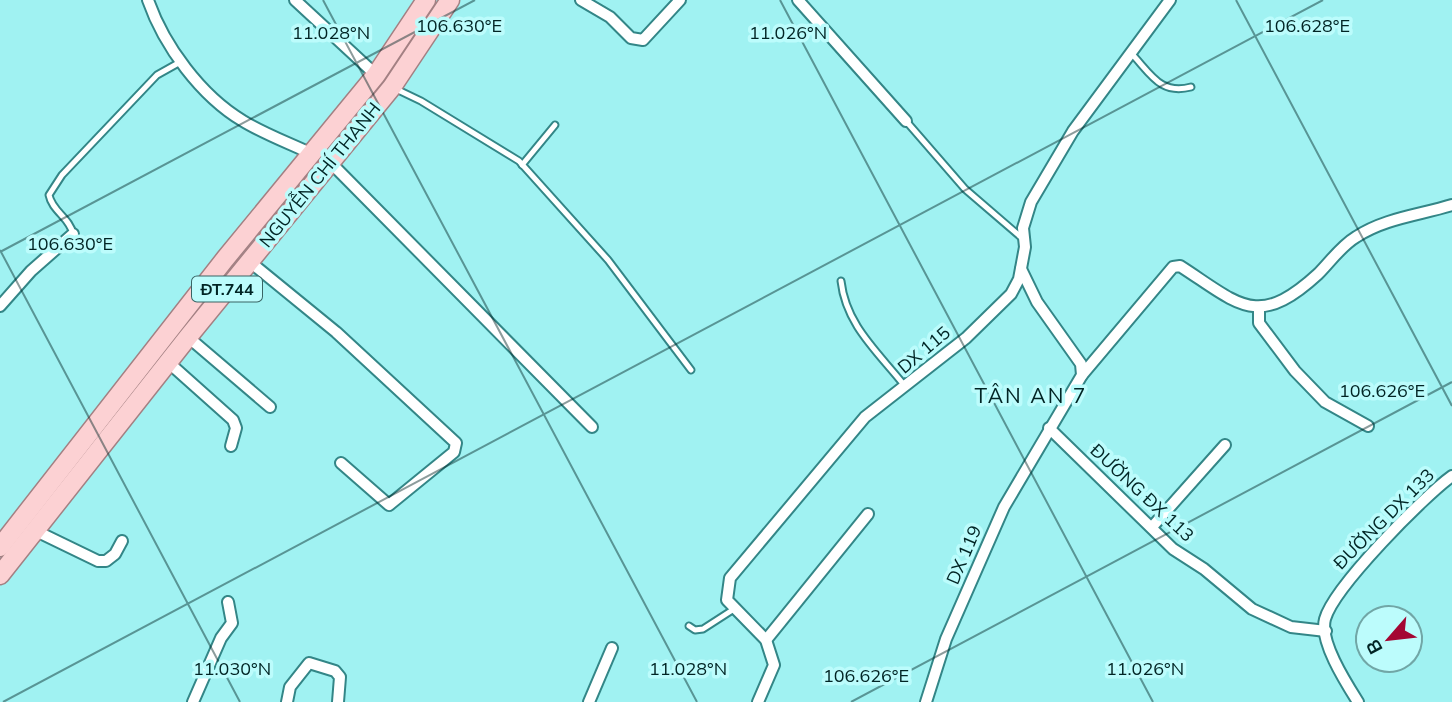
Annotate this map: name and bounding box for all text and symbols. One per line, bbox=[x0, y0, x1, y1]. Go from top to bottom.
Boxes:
text: 106.630°E bbox=[416, 14, 502, 37]
text: 106.628°E bbox=[1264, 14, 1350, 37]
text: 11.028°N bbox=[292, 21, 370, 44]
text: 11.026°N bbox=[749, 21, 827, 44]
street label: NGUYỄN CHÍ THANH bbox=[254, 97, 385, 252]
text: 106.630°E bbox=[27, 232, 113, 255]
road number: ĐT.744 bbox=[192, 276, 262, 302]
street label: DX 115 bbox=[893, 321, 955, 378]
text: 106.626°E bbox=[1339, 379, 1425, 402]
district label: TÂN AN 7 bbox=[975, 382, 1087, 408]
street label: ĐƯỜNG ĐX 113 bbox=[1086, 439, 1199, 547]
street label: ĐƯỜNG DX 133 bbox=[1328, 463, 1439, 574]
street label: DX 119 bbox=[941, 522, 986, 588]
north arrow bbox=[1354, 604, 1424, 674]
text: B bbox=[1360, 636, 1388, 658]
text: 11.030°N bbox=[193, 657, 271, 680]
text: 11.028°N bbox=[649, 657, 727, 680]
text: 11.026°N bbox=[1106, 657, 1184, 680]
text: 106.626°E bbox=[823, 664, 909, 687]

